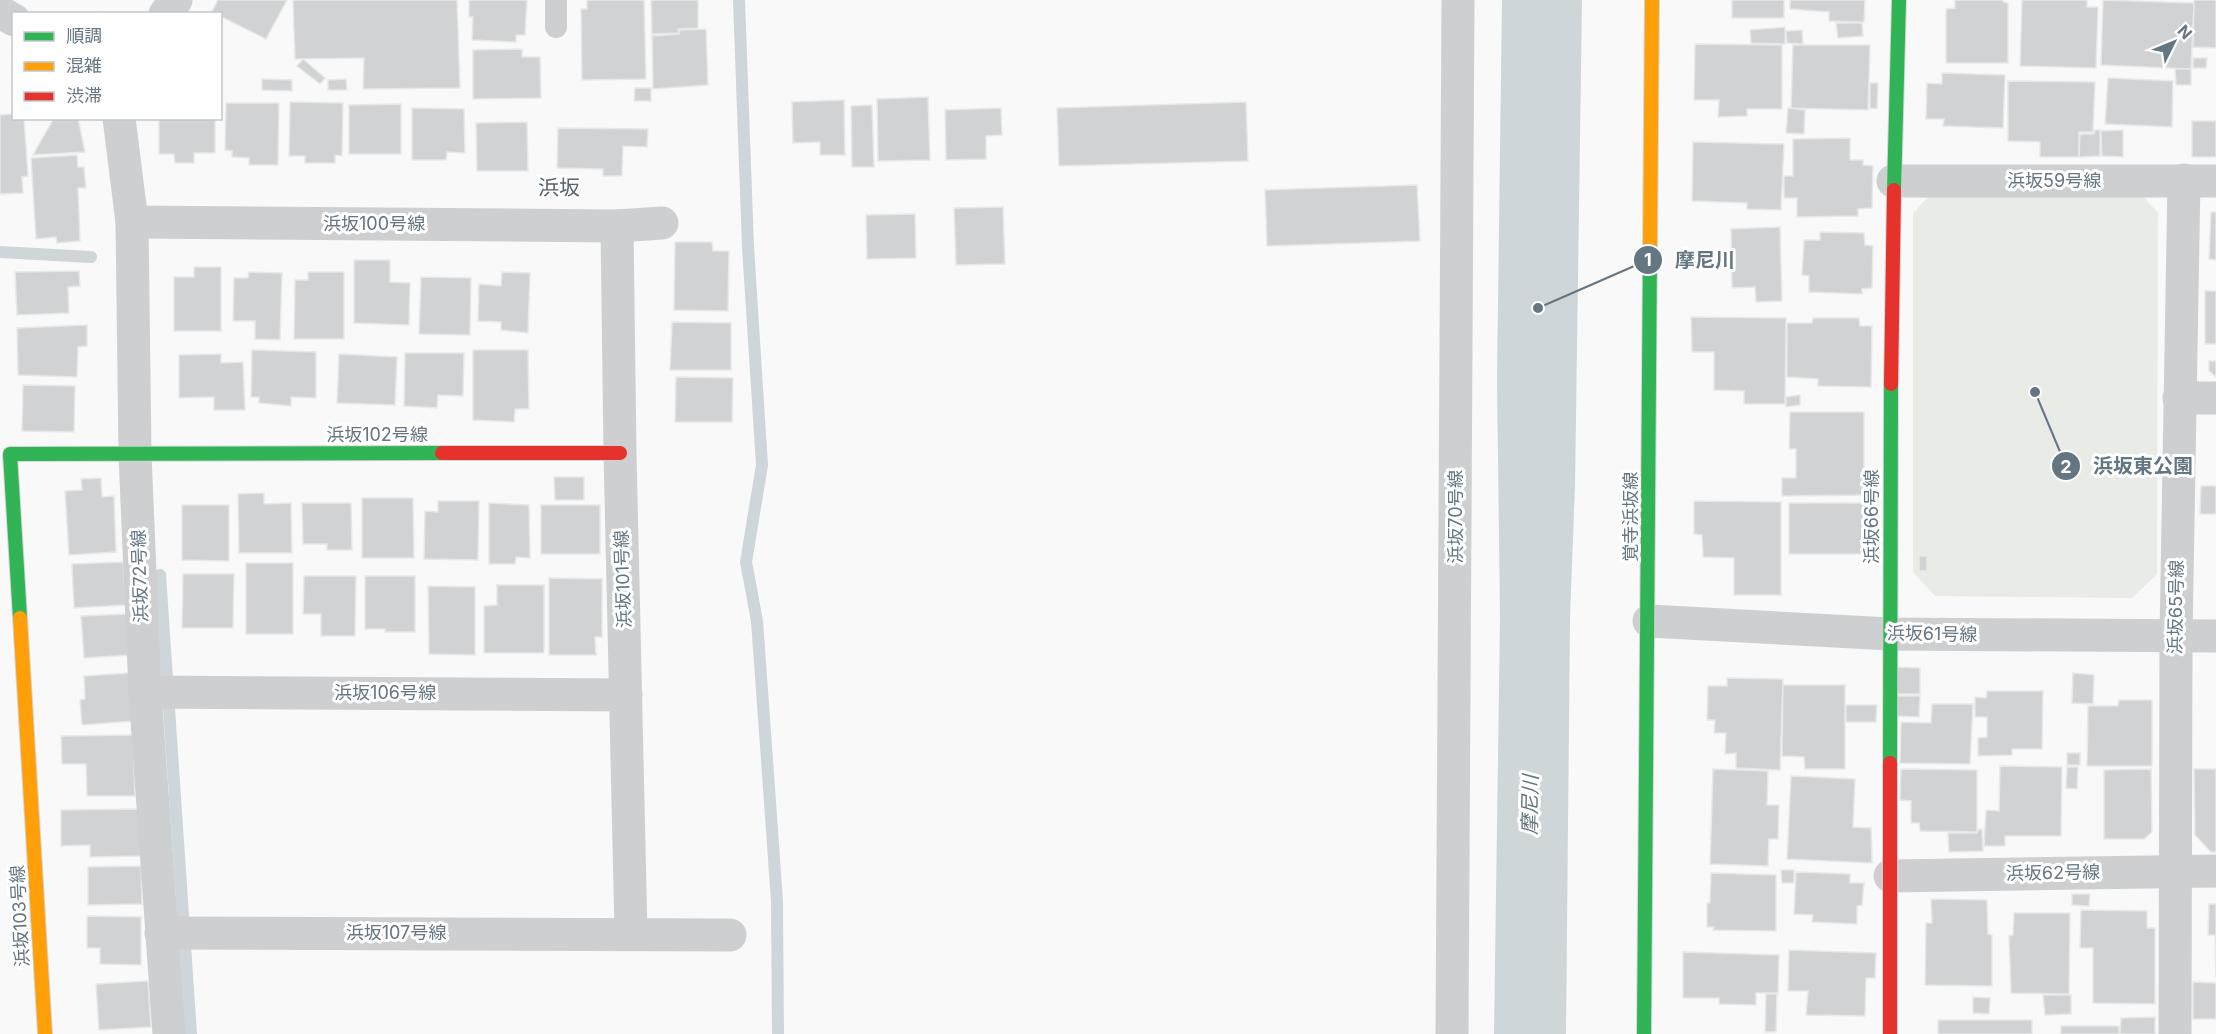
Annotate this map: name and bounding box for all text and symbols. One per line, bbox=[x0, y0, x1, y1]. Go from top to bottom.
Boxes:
legend bbox=[12, 12, 222, 120]
north arrow bbox=[2144, 12, 2204, 72]
text: N bbox=[2173, 20, 2196, 43]
text: 順調 bbox=[66, 25, 102, 46]
text: 混雑 bbox=[66, 55, 102, 76]
text: 渋滞 bbox=[66, 85, 102, 106]
street label: 浜坂59号線 bbox=[2007, 170, 2101, 191]
district label: 浜坂 bbox=[538, 175, 580, 200]
street label: 浜坂100号線 bbox=[323, 213, 425, 234]
callout: 摩尼川 bbox=[1633, 241, 1747, 279]
text: 摩尼川 bbox=[1675, 248, 1735, 272]
text: 1 bbox=[1644, 249, 1652, 270]
street label: 浜坂102号線 bbox=[326, 424, 428, 445]
callout: 浜坂東公園 bbox=[2051, 447, 2205, 485]
text: 浜坂東公園 bbox=[2093, 454, 2193, 478]
text: 2 bbox=[2060, 456, 2072, 477]
street label: 浜坂70号線 bbox=[1445, 470, 1466, 564]
street label: 浜坂66号線 bbox=[1861, 470, 1882, 564]
street label: 覚寺浜坂線 bbox=[1620, 472, 1641, 562]
street label: 浜坂72号線 bbox=[127, 529, 152, 623]
street label: 浜坂101号線 bbox=[610, 530, 635, 628]
street label: 浜坂65号線 bbox=[2164, 560, 2187, 654]
street label: 浜坂61号線 bbox=[1887, 622, 1977, 645]
street label: 浜坂106号線 bbox=[334, 682, 436, 703]
water label: 摩尼川 bbox=[1517, 773, 1543, 835]
street label: 浜坂62号線 bbox=[2006, 861, 2100, 884]
street label: 浜坂103号線 bbox=[6, 865, 33, 967]
street label: 浜坂107号線 bbox=[346, 922, 446, 943]

